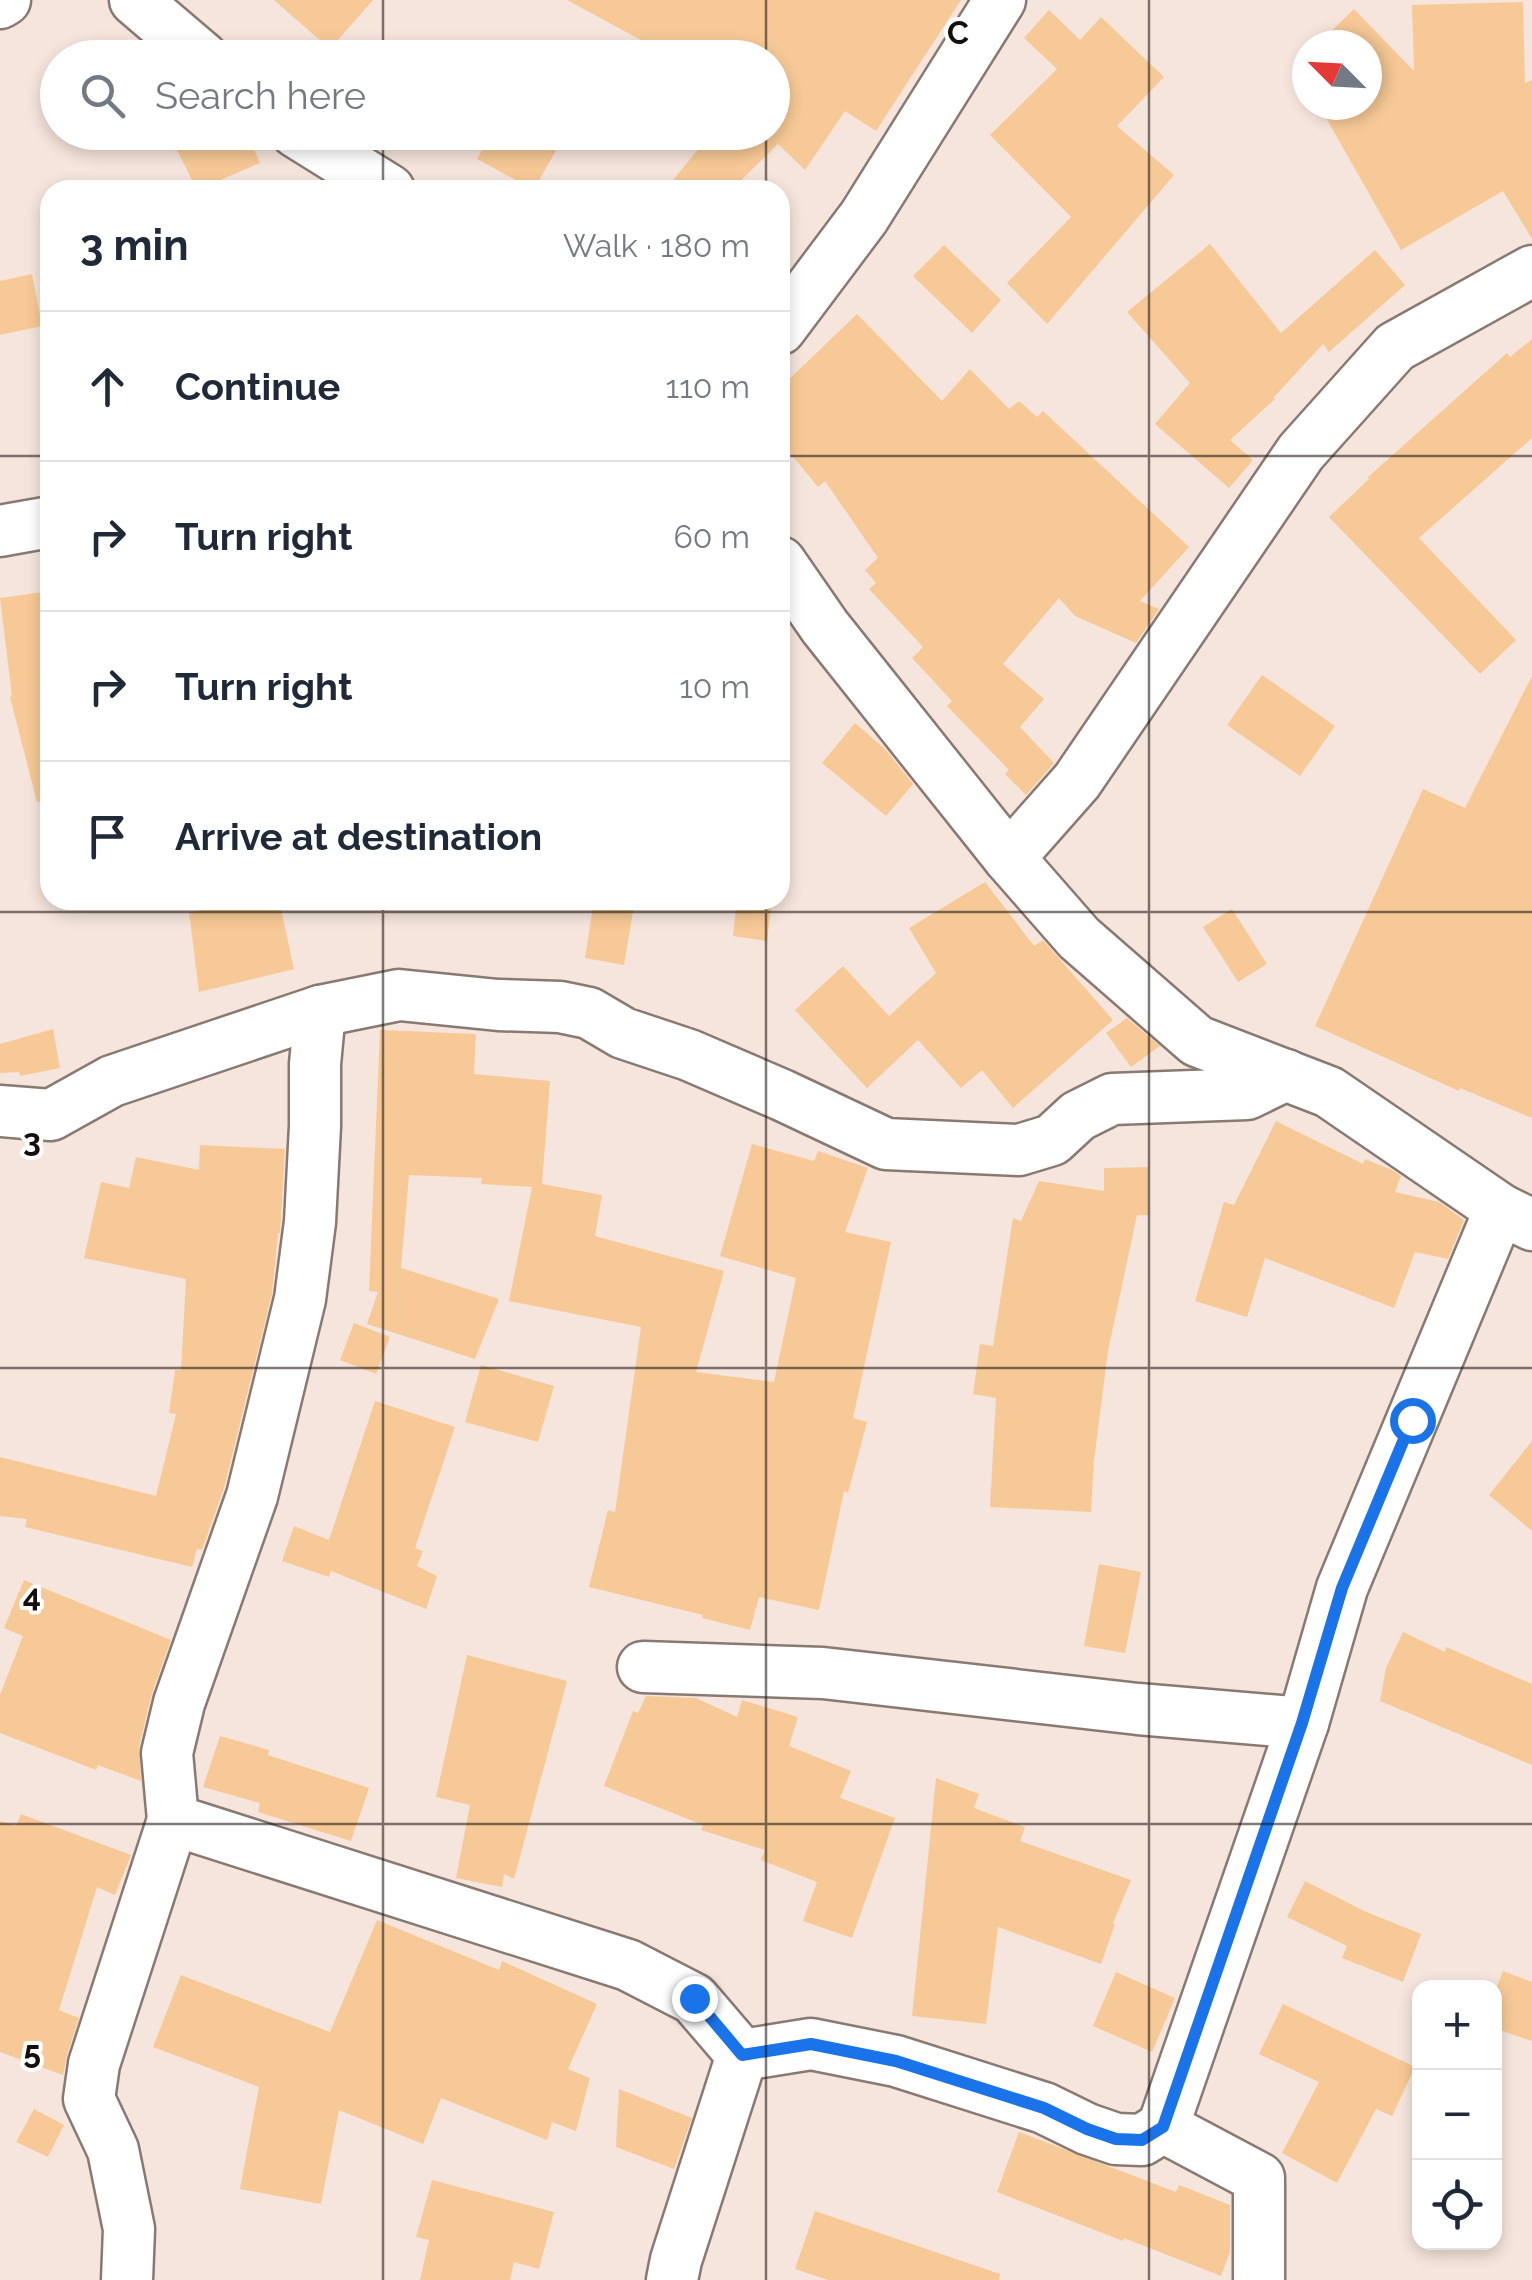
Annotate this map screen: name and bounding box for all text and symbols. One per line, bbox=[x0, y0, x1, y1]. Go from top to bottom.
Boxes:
text: C bbox=[947, 14, 969, 51]
north arrow bbox=[1292, 30, 1382, 120]
search box bbox=[40, 40, 790, 150]
icon: search bbox=[75, 68, 130, 123]
text: Search here bbox=[155, 73, 366, 118]
text: 3 min bbox=[80, 221, 189, 270]
text: Walk · 180 m bbox=[563, 227, 750, 264]
icon: ahead bbox=[80, 359, 135, 414]
text: Continue bbox=[175, 364, 340, 409]
text: 110 m bbox=[665, 368, 750, 405]
icon: right bbox=[80, 509, 135, 564]
text: Turn right bbox=[175, 514, 352, 559]
text: 60 m bbox=[674, 518, 750, 555]
icon: right bbox=[80, 659, 135, 714]
text: Turn right bbox=[175, 664, 352, 709]
text: 10 m bbox=[679, 668, 750, 705]
icon: arrive bbox=[80, 809, 135, 864]
text: Arrive at destination bbox=[175, 814, 542, 859]
text: 3 bbox=[23, 1121, 41, 1158]
route start bbox=[1390, 1398, 1436, 1444]
text: 4 bbox=[23, 1577, 41, 1614]
route end bbox=[672, 1976, 718, 2022]
map controls bbox=[1412, 1980, 1502, 2250]
button: + bbox=[1412, 1980, 1502, 2070]
text: 5 bbox=[23, 2033, 41, 2070]
button: − bbox=[1412, 2070, 1502, 2160]
button: locate bbox=[1412, 2160, 1502, 2250]

